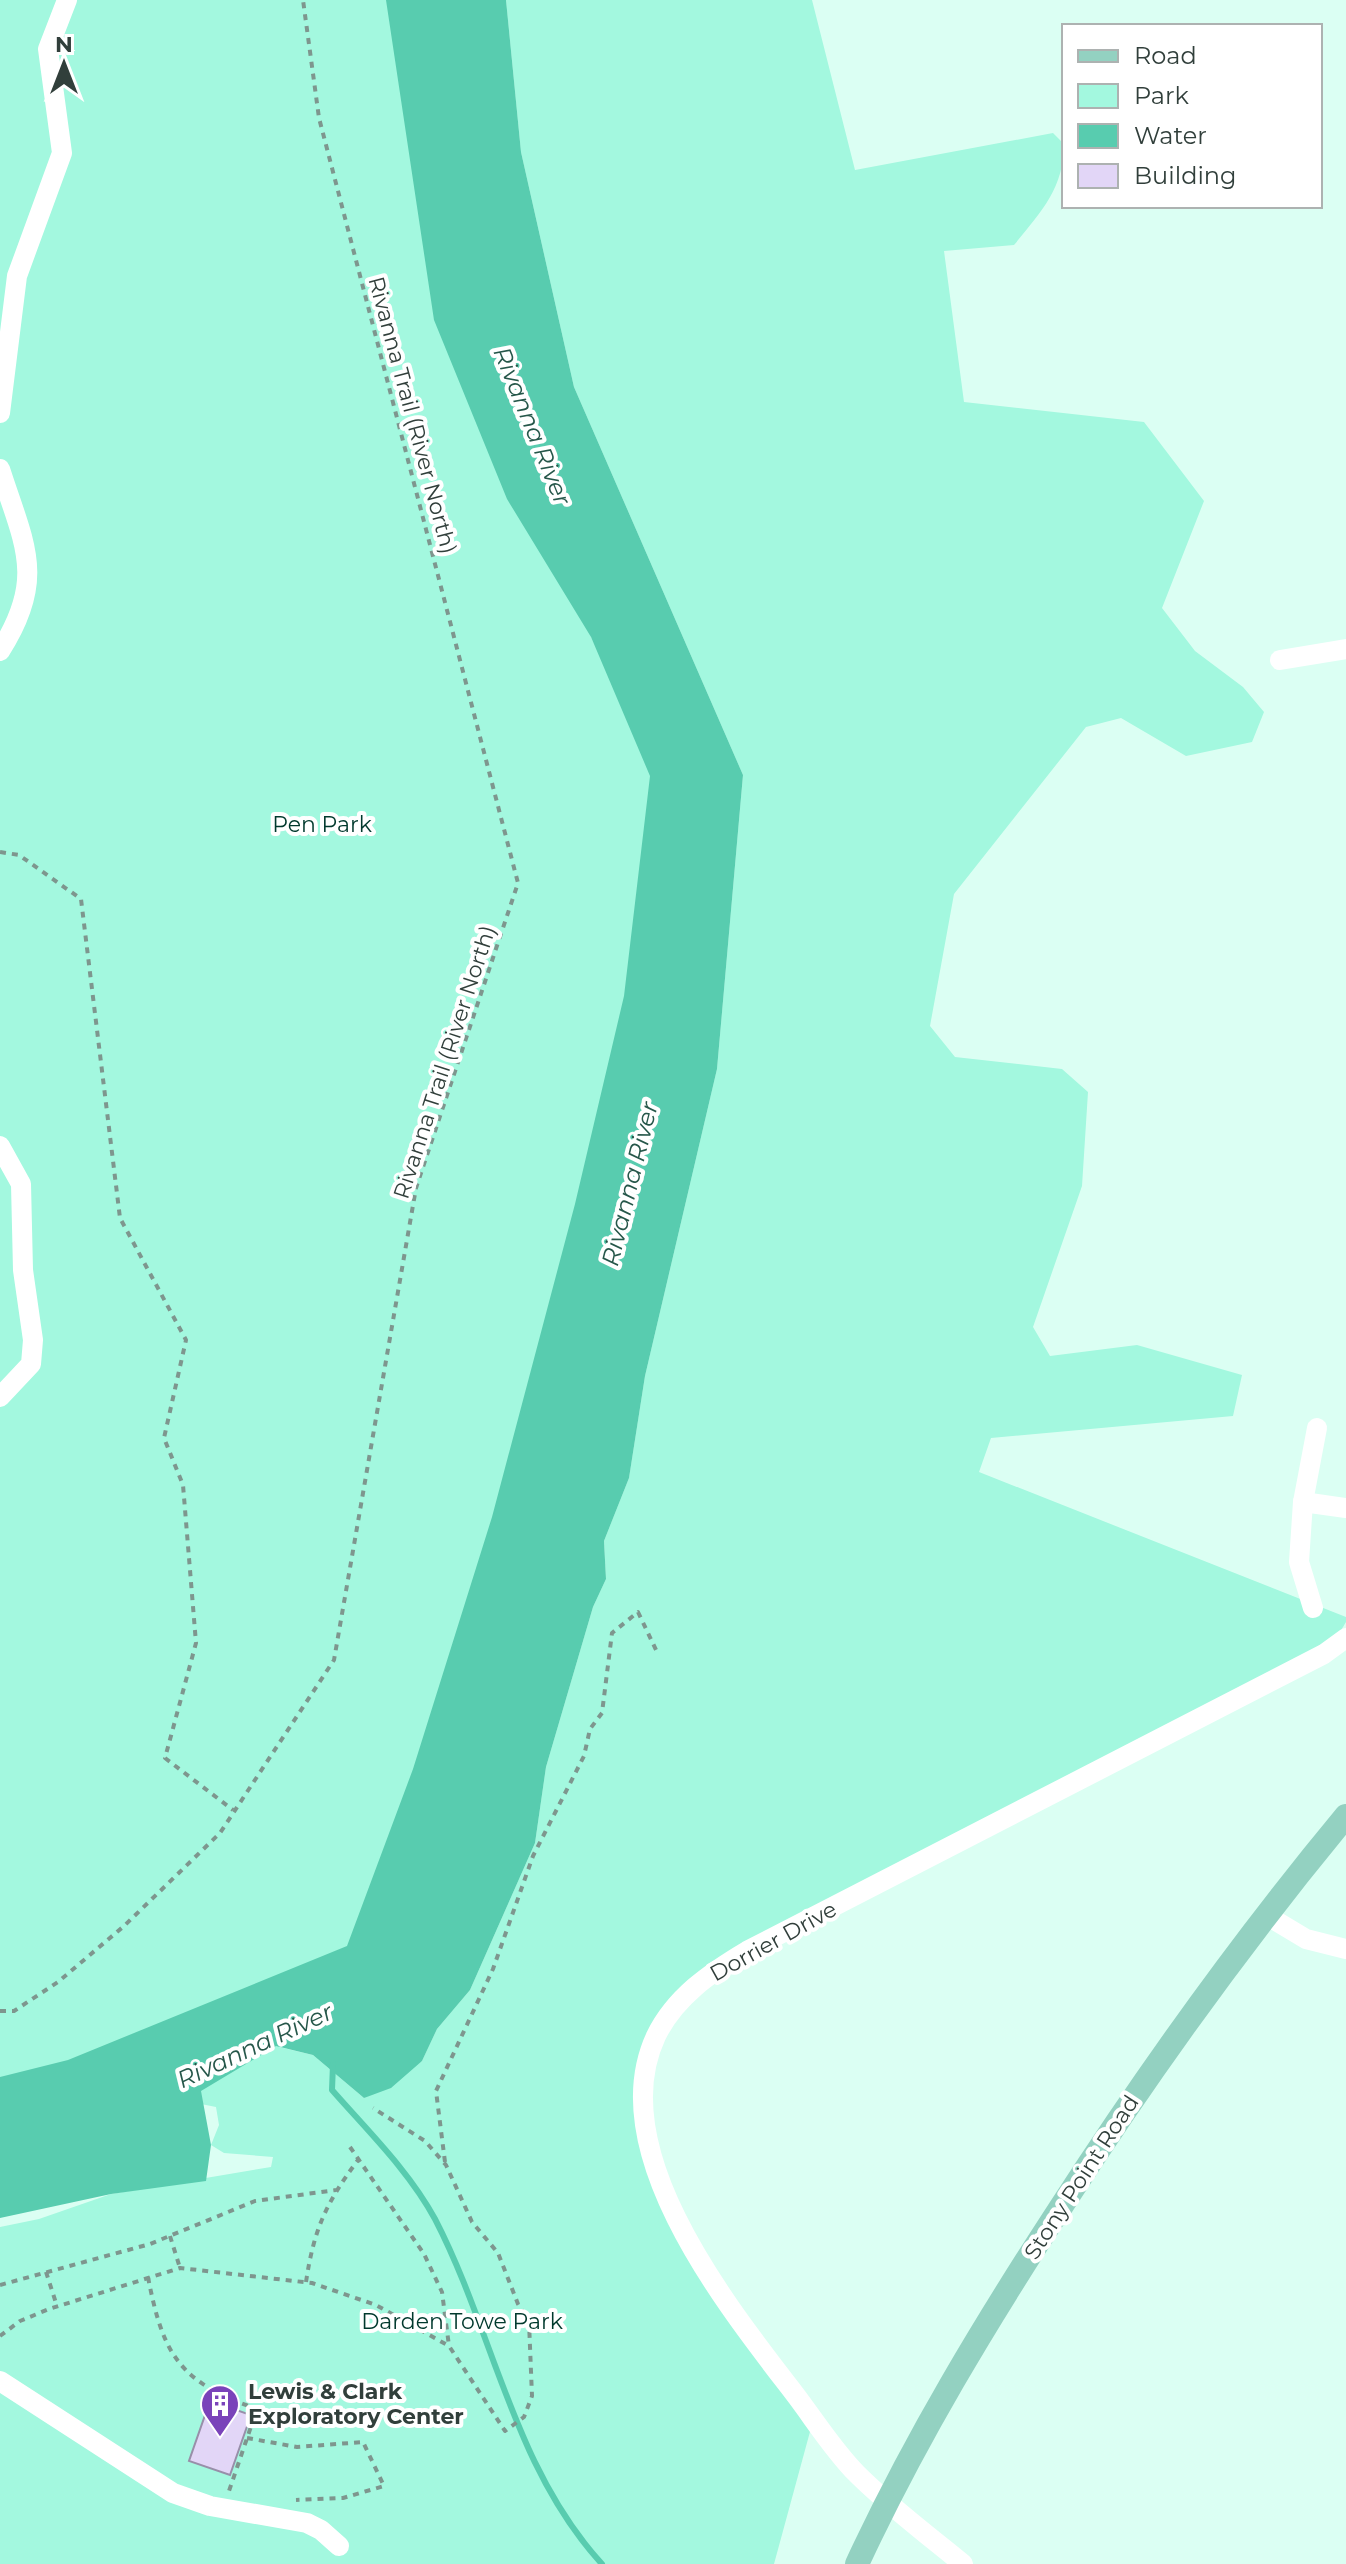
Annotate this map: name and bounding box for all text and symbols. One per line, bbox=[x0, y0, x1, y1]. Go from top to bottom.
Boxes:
north arrow bbox=[24, 24, 104, 104]
legend bbox=[1062, 24, 1322, 208]
text: N bbox=[55, 31, 73, 58]
text: Road bbox=[1134, 41, 1197, 70]
text: Park bbox=[1134, 81, 1189, 110]
text: Water bbox=[1134, 121, 1207, 150]
text: Building bbox=[1134, 161, 1237, 190]
street label: Rivanna Trail (River North) bbox=[362, 273, 463, 557]
water label: Rivanna River bbox=[487, 342, 578, 511]
park label: Pen Park bbox=[272, 811, 373, 838]
street label: Rivanna Trail (River North) bbox=[387, 922, 502, 1202]
water label: Rivanna River bbox=[595, 1097, 664, 1269]
street label: Dorrier Drive bbox=[705, 1896, 841, 1987]
water label: Rivanna River bbox=[172, 1996, 338, 2094]
street label: Stony Point Road bbox=[1018, 2090, 1145, 2264]
park label: Darden Towe Park bbox=[361, 2308, 564, 2335]
place label: Lewis & Clark Exploratory Center bbox=[248, 2378, 464, 2430]
building icon: Lewis & Clark Exploratory Center bbox=[199, 2383, 241, 2438]

